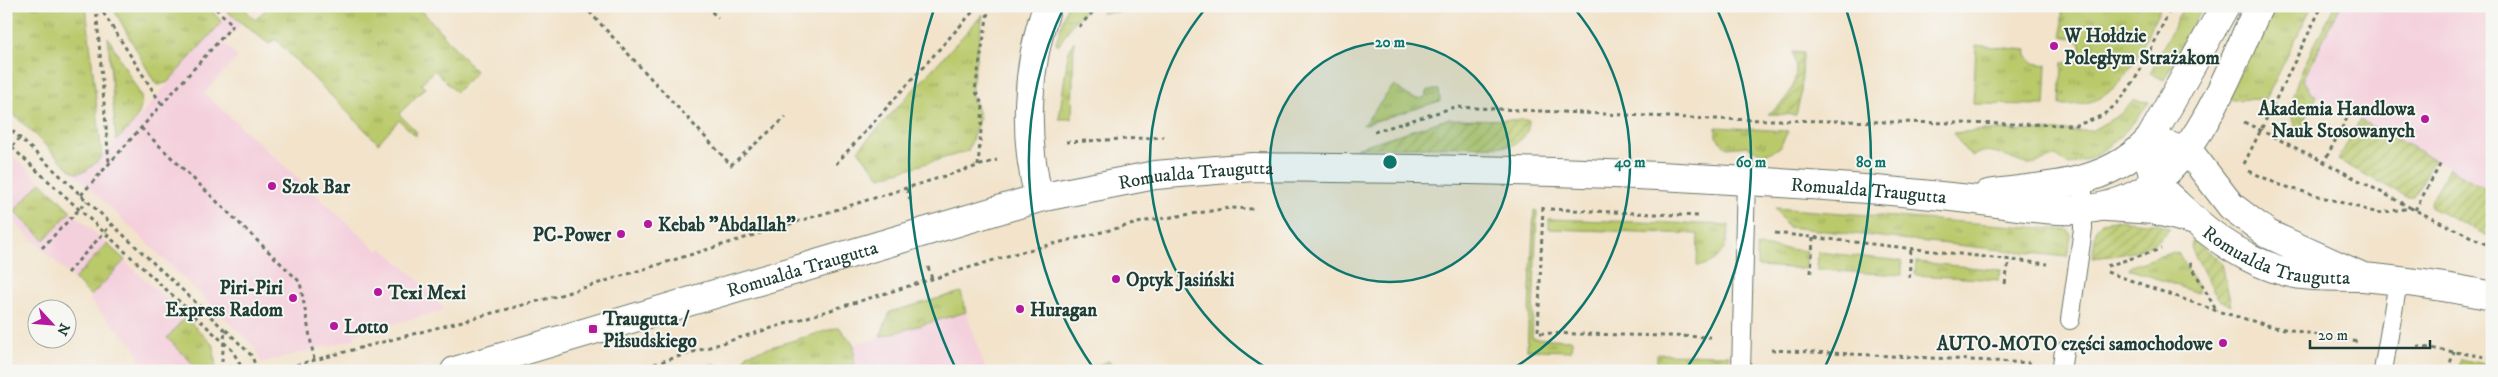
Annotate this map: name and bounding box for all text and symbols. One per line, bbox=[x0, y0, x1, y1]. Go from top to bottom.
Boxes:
place label: W Hołdzie Poległym Strażakom bbox=[2063, 25, 2220, 70]
text: 20 m bbox=[1375, 33, 1406, 52]
marker: W Hołdzie Poległym Strażakom bbox=[2048, 40, 2060, 52]
place label: Akademia Handlowa Nauk Stosowanych bbox=[2257, 98, 2416, 143]
marker: Akademia Handlowa Nauk Stosowanych bbox=[2419, 113, 2431, 125]
centre of rings bbox=[1381, 153, 1399, 171]
text: 40 m bbox=[1613, 153, 1646, 172]
text: 60 m bbox=[1736, 153, 1767, 172]
text: 80 m bbox=[1856, 153, 1887, 172]
street label: Romualda Traugutta bbox=[1116, 157, 1274, 195]
street label: Romualda Traugutta bbox=[1790, 174, 1948, 209]
place label: Szok Bar bbox=[282, 176, 351, 199]
marker: Szok Bar bbox=[266, 180, 278, 192]
place label: Kebab "Abdallah" bbox=[658, 214, 796, 237]
marker: Kebab "Abdallah" bbox=[642, 218, 654, 230]
street label: Romualda Traugutta bbox=[2198, 221, 2350, 290]
place label: PC-Power bbox=[533, 224, 612, 247]
marker: PC-Power bbox=[615, 228, 627, 240]
street label: Romualda Traugutta bbox=[724, 236, 881, 303]
place label: Optyk Jasiński bbox=[1126, 269, 1235, 292]
marker: Optyk Jasiński bbox=[1110, 273, 1122, 285]
place label: Piri-Piri Express Radom bbox=[165, 277, 284, 322]
place label: Texi Mexi bbox=[387, 282, 466, 305]
marker: Texi Mexi bbox=[372, 286, 384, 298]
marker: Piri-Piri Express Radom bbox=[287, 292, 299, 304]
place label: Huragan bbox=[1030, 299, 1098, 322]
north arrow bbox=[28, 300, 78, 350]
marker: Huragan bbox=[1014, 303, 1026, 315]
place label: Traugutta / Piłsudskiego bbox=[602, 308, 697, 353]
place label: Lotto bbox=[344, 316, 388, 339]
scale bar bbox=[2310, 317, 2430, 349]
text: N bbox=[52, 320, 73, 339]
marker: Lotto bbox=[328, 320, 340, 332]
marker: Traugutta / Piłsudskiego bbox=[587, 323, 599, 335]
text: 20 m bbox=[2318, 326, 2348, 345]
place label: AUTO-MOTO części samochodowe bbox=[1936, 333, 2213, 356]
marker: AUTO-MOTO części samochodowe bbox=[2217, 337, 2229, 349]

